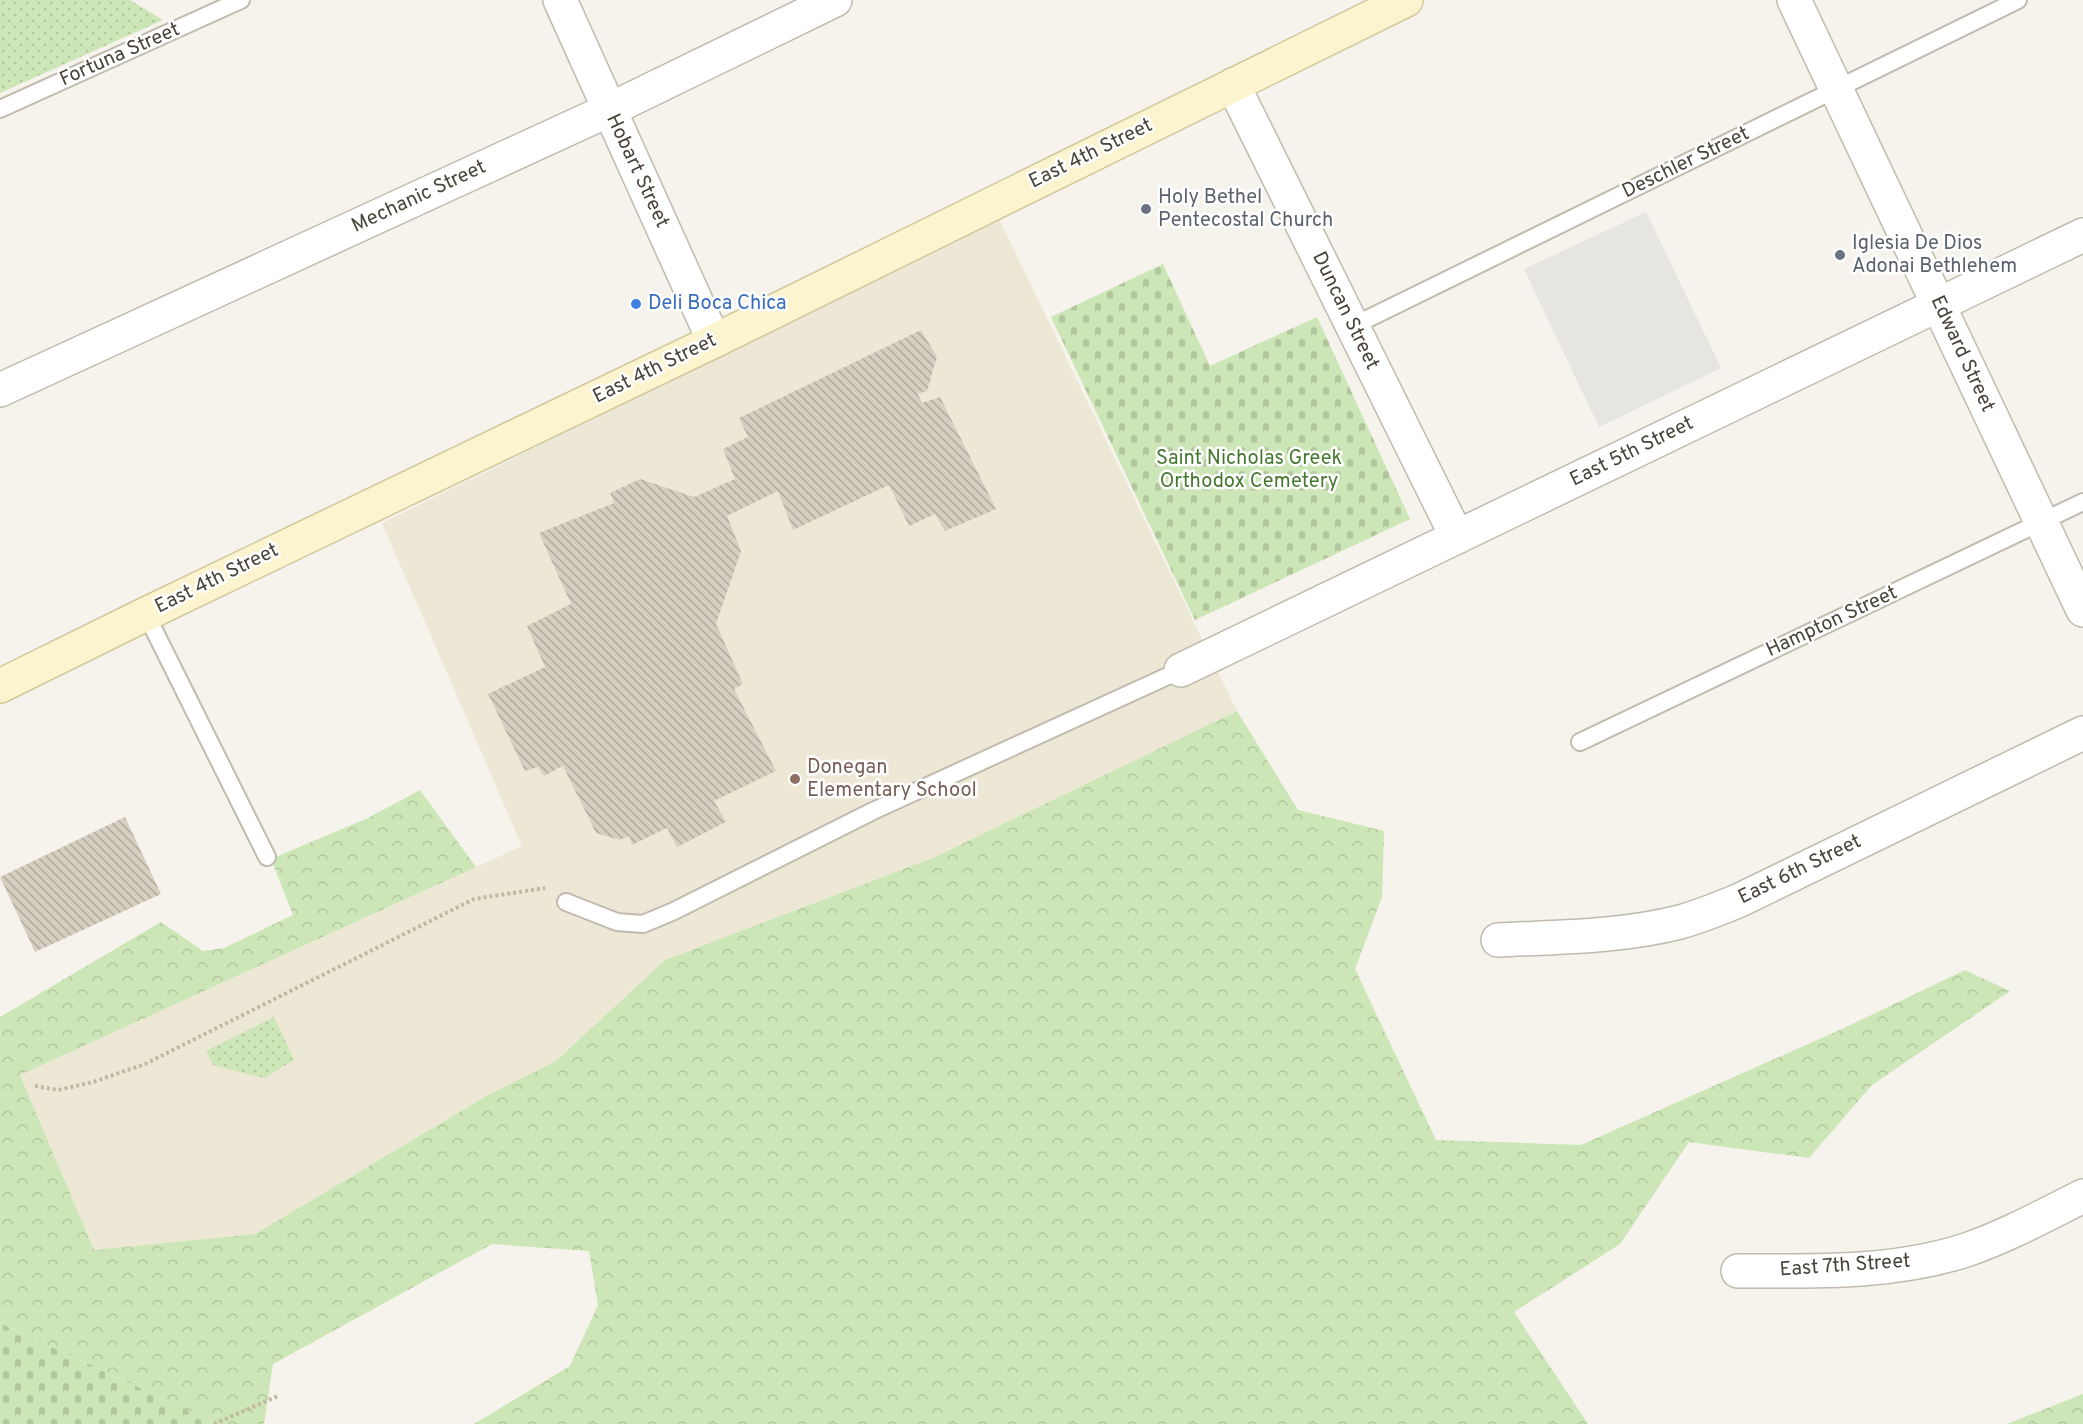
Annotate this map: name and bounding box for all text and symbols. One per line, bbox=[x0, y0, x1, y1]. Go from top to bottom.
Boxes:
street label: Fortuna Street bbox=[56, 17, 184, 93]
street label: Hobart Street bbox=[599, 110, 675, 232]
street label: East 4th Street bbox=[1025, 113, 1157, 195]
street label: Deschler Street bbox=[1618, 121, 1754, 205]
street label: Mechanic Street bbox=[348, 154, 490, 240]
place label: Holy Bethel Pentecostal Church bbox=[1158, 185, 1333, 234]
marker: Holy Bethel Pentecostal Church bbox=[1139, 202, 1153, 216]
place label: Iglesia De Dios Adonai Bethlehem bbox=[1852, 231, 2017, 280]
street label: Duncan Street bbox=[1305, 248, 1385, 374]
marker: Iglesia De Dios Adonai Bethlehem bbox=[1833, 248, 1847, 262]
place label: Deli Boca Chica bbox=[648, 291, 787, 317]
street label: Edward Street bbox=[1924, 292, 2000, 416]
marker: Deli Boca Chica bbox=[629, 297, 643, 311]
street label: East 4th Street bbox=[589, 328, 721, 410]
street label: East 5th Street bbox=[1566, 411, 1698, 493]
park label: Saint Nicholas Greek Orthodox Cemetery bbox=[1156, 446, 1342, 495]
street label: East 4th Street bbox=[151, 538, 283, 620]
street label: Hampton Street bbox=[1762, 580, 1902, 664]
place label: Donegan Elementary School bbox=[807, 755, 977, 804]
marker: Donegan Elementary School bbox=[788, 772, 802, 786]
street label: East 6th Street bbox=[1734, 829, 1866, 911]
street label: East 7th Street bbox=[1779, 1248, 1911, 1284]

